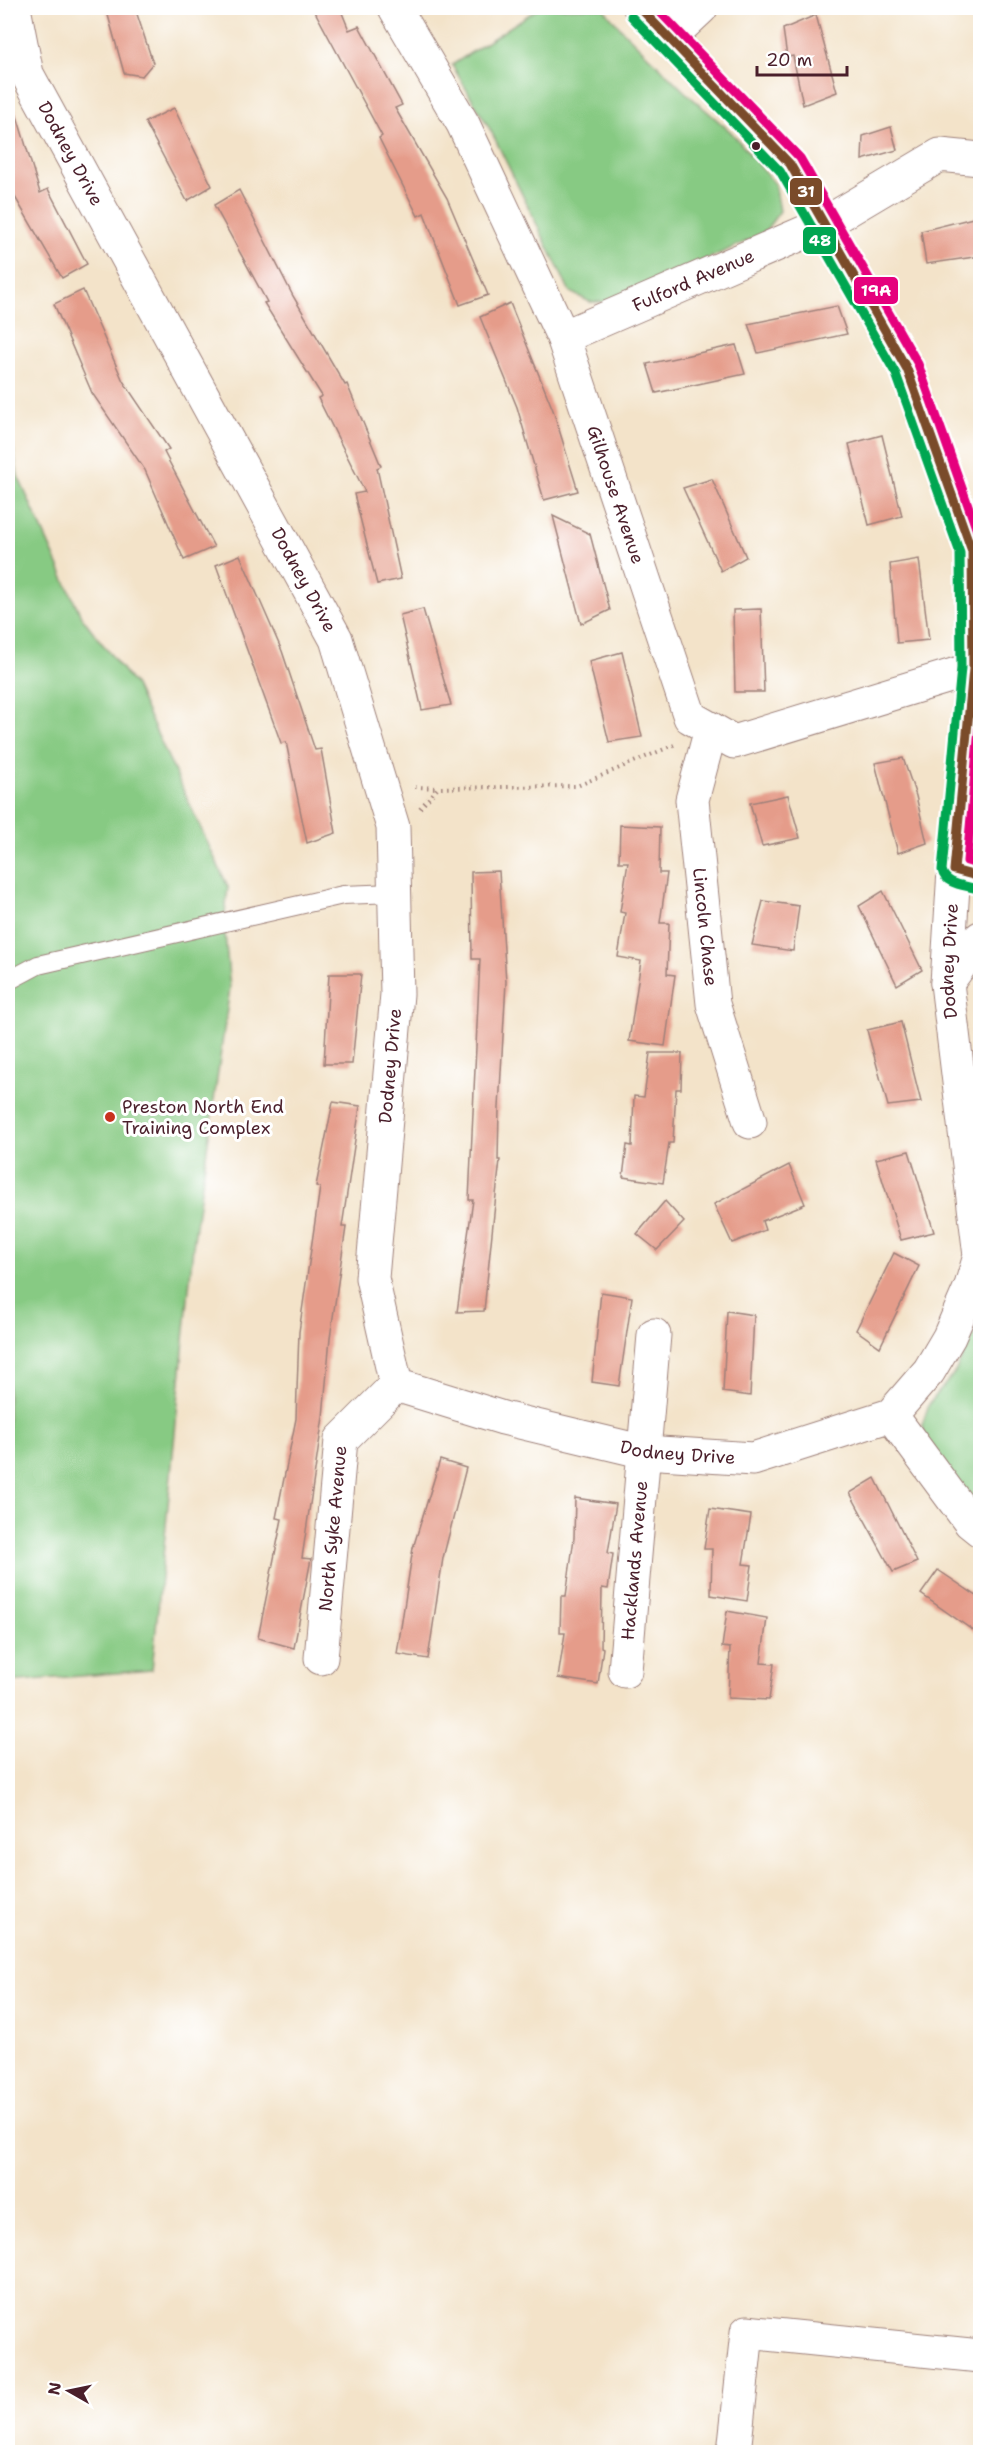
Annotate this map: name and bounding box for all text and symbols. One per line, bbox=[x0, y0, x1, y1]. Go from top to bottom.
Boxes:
scale bar bbox=[757, 39, 847, 77]
text: 20 m bbox=[766, 48, 812, 72]
street label: Dodney Drive bbox=[32, 97, 109, 210]
unlabelled marker bbox=[750, 140, 762, 152]
line badge: 31 bbox=[789, 177, 823, 206]
text: 31 bbox=[797, 181, 815, 202]
line badge: 48 bbox=[802, 226, 837, 255]
text: 48 bbox=[809, 230, 831, 251]
street label: Fulford Avenue bbox=[629, 244, 758, 318]
line badge: 19A bbox=[853, 276, 899, 305]
text: 19A bbox=[861, 280, 891, 301]
street label: Gilhouse Avenue bbox=[581, 422, 650, 567]
street label: Dodney Drive bbox=[265, 523, 342, 637]
street label: Lincoln Chase bbox=[687, 866, 723, 987]
street label: Dodney Drive bbox=[935, 903, 964, 1020]
street label: Dodney Drive bbox=[373, 1007, 407, 1125]
place label: Preston North End Training Complex bbox=[122, 1095, 284, 1140]
marker: Preston North End Training Complex bbox=[103, 1110, 117, 1124]
street label: Dodney Drive bbox=[618, 1434, 736, 1470]
street label: North Syke Avenue bbox=[313, 1444, 352, 1613]
street label: Hacklands Avenue bbox=[616, 1480, 653, 1641]
north arrow bbox=[39, 2361, 99, 2421]
text: N bbox=[43, 2381, 66, 2397]

